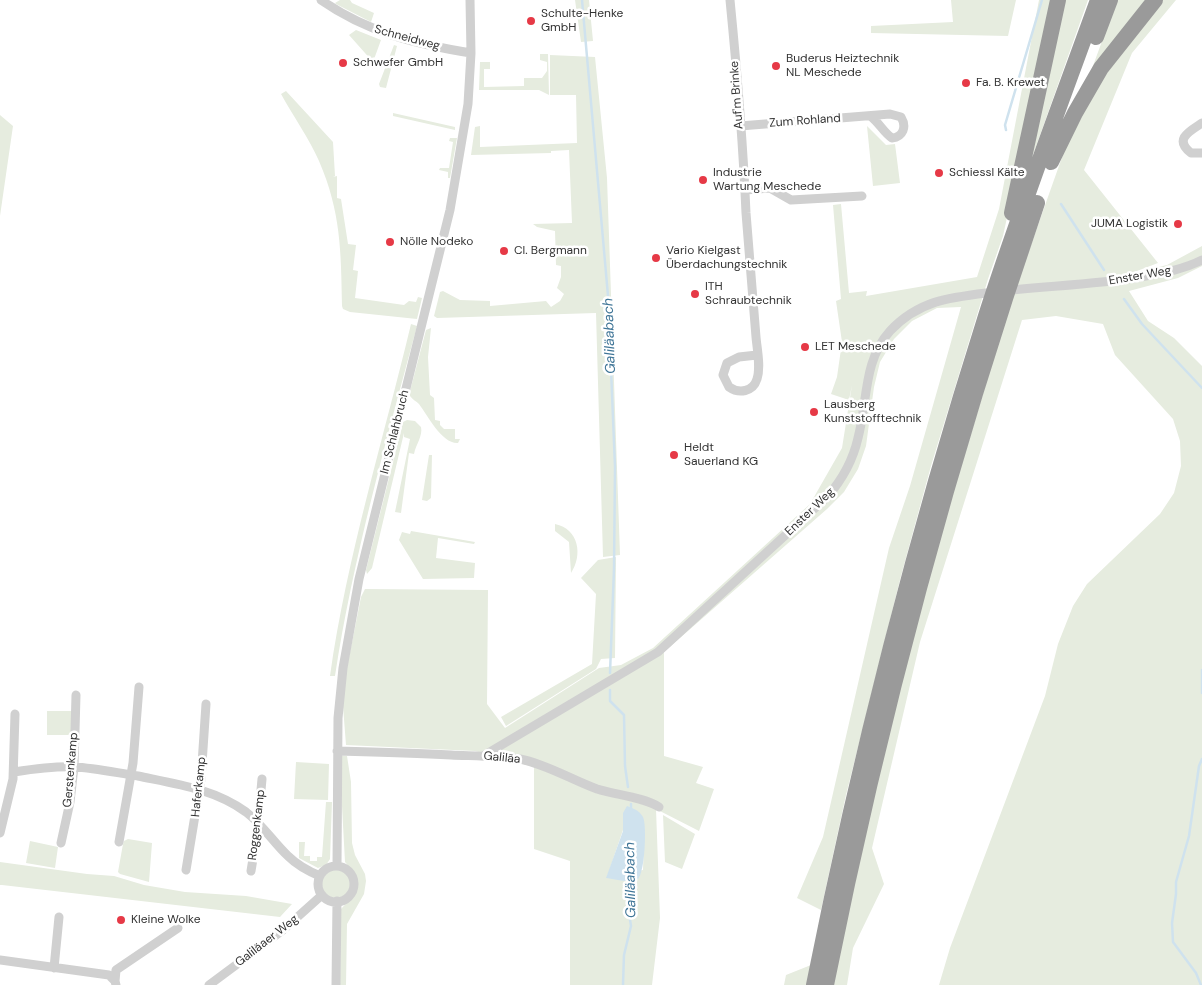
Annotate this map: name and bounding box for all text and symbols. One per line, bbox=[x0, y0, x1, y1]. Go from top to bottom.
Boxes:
place label: Schulte-Henke GmbH bbox=[541, 7, 623, 35]
marker: Schulte-Henke GmbH bbox=[525, 15, 537, 27]
street label: Schneidweg bbox=[373, 22, 441, 54]
place label: Buderus Heiztechnik NL Meschede bbox=[786, 52, 899, 80]
place label: Schwefer GmbH bbox=[353, 56, 443, 70]
marker: Schwefer GmbH bbox=[337, 57, 349, 69]
street label: Auf'm Brinke bbox=[727, 60, 747, 130]
marker: Buderus Heiztechnik NL Meschede bbox=[770, 60, 782, 72]
place label: Fa. B. Krewet bbox=[976, 76, 1045, 90]
marker: Fa. B. Krewet bbox=[960, 77, 972, 89]
street label: Zum Rohland bbox=[769, 111, 841, 131]
place label: Industrie Wartung Meschede bbox=[713, 166, 821, 194]
place label: Schiessl Kälte bbox=[949, 166, 1025, 180]
marker: Schiessl Kälte bbox=[933, 167, 945, 179]
marker: Industrie Wartung Meschede bbox=[697, 174, 709, 186]
place label: JUMA Logistik bbox=[1091, 217, 1168, 231]
marker: JUMA Logistik bbox=[1172, 218, 1184, 230]
place label: Nölle Nodeko bbox=[400, 235, 473, 249]
marker: Nölle Nodeko bbox=[384, 236, 396, 248]
place label: Cl. Bergmann bbox=[514, 244, 587, 258]
place label: Vario Kielgast Überdachungstechnik bbox=[666, 244, 787, 272]
marker: Cl. Bergmann bbox=[498, 245, 510, 257]
marker: Vario Kielgast Überdachungstechnik bbox=[650, 252, 662, 264]
street label: Enster Weg bbox=[1108, 263, 1172, 289]
place label: ITH Schraubtechnik bbox=[705, 280, 792, 308]
marker: ITH Schraubtechnik bbox=[689, 288, 701, 300]
water label: Galiläabach bbox=[600, 298, 620, 374]
place label: LET Meschede bbox=[815, 340, 896, 354]
marker: LET Meschede bbox=[799, 341, 811, 353]
street label: Im Schlahbruch bbox=[378, 388, 412, 476]
place label: Lausberg Kunststofftechnik bbox=[824, 398, 922, 426]
marker: Lausberg Kunststofftechnik bbox=[808, 406, 820, 418]
place label: Heldt Sauerland KG bbox=[684, 441, 758, 469]
marker: Heldt Sauerland KG bbox=[668, 449, 680, 461]
street label: Enster Weg bbox=[782, 485, 838, 539]
street label: Gerstenkamp bbox=[61, 732, 81, 808]
street label: Galiläa bbox=[483, 749, 521, 767]
street label: Haferkamp bbox=[189, 756, 209, 818]
street label: Roggenkamp bbox=[246, 789, 268, 861]
water label: Galiläabach bbox=[622, 842, 640, 918]
street label: Galiläaer Weg bbox=[233, 912, 301, 970]
place label: Kleine Wolke bbox=[131, 913, 201, 927]
marker: Kleine Wolke bbox=[115, 914, 127, 926]

